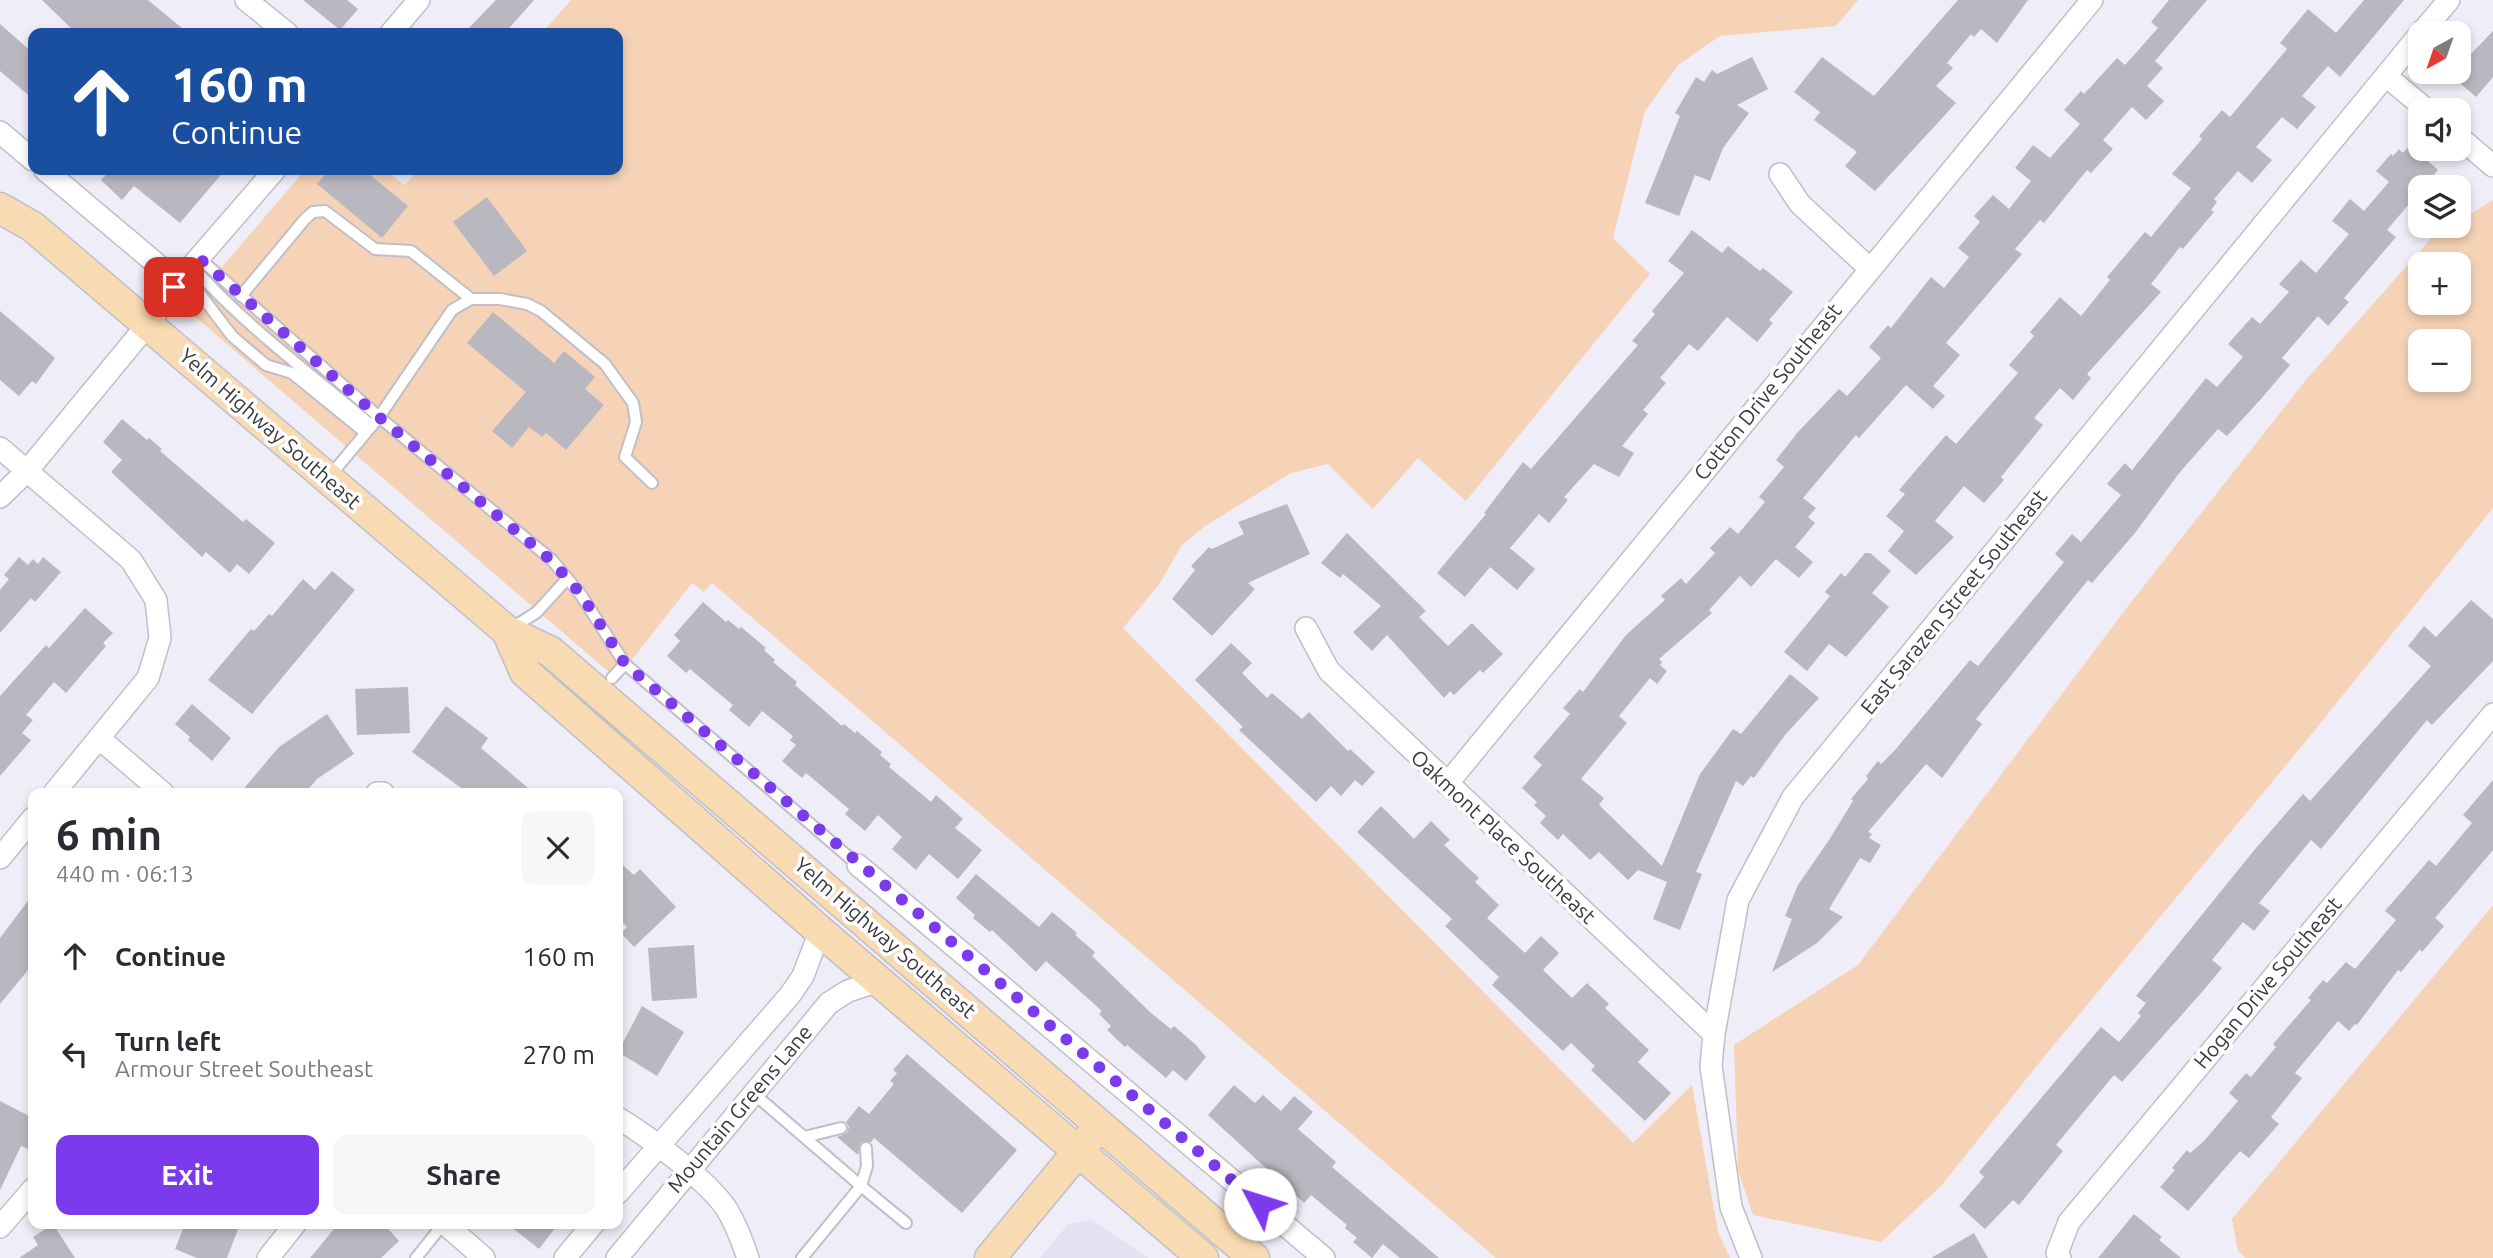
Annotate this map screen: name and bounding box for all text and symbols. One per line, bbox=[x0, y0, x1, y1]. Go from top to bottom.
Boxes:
north arrow bbox=[2408, 21, 2471, 84]
map controls bbox=[2408, 21, 2471, 392]
icon: ahead bbox=[56, 56, 147, 147]
text: 160 m bbox=[171, 56, 308, 111]
button: sound bbox=[2408, 98, 2471, 161]
text: Continue bbox=[171, 114, 302, 150]
button: layers bbox=[2408, 175, 2471, 238]
button: + bbox=[2408, 252, 2471, 315]
pin bbox=[144, 257, 204, 317]
icon: arrive bbox=[155, 268, 193, 306]
street label: Cotton Drive Southeast bbox=[1689, 298, 1846, 485]
button: − bbox=[2408, 329, 2471, 392]
street label: Yelm Highway Southeast bbox=[175, 343, 366, 514]
street label: East Sarazen Street Southeast bbox=[1855, 484, 2051, 718]
street label: Oakmont Place Southeast bbox=[1406, 744, 1601, 928]
text: 6 min bbox=[56, 811, 162, 858]
button: close bbox=[521, 811, 595, 885]
street label: Yelm Highway Southeast bbox=[790, 852, 981, 1023]
text: 440 m · 06:13 bbox=[56, 861, 194, 886]
street label: Hogan Drive Southeast bbox=[2189, 892, 2346, 1073]
icon: ahead bbox=[56, 937, 94, 975]
text: Continue bbox=[115, 942, 226, 971]
text: 160 m bbox=[523, 942, 595, 971]
street label: Mountain Greens Lane bbox=[662, 1020, 816, 1197]
text: Turn left bbox=[115, 1027, 221, 1056]
icon: left bbox=[56, 1035, 94, 1073]
text: 270 m bbox=[523, 1040, 595, 1069]
text: Armour Street Southeast bbox=[115, 1056, 373, 1081]
button: Exit bbox=[56, 1135, 319, 1215]
button: Share bbox=[333, 1135, 595, 1215]
position arrow bbox=[1223, 1167, 1297, 1241]

